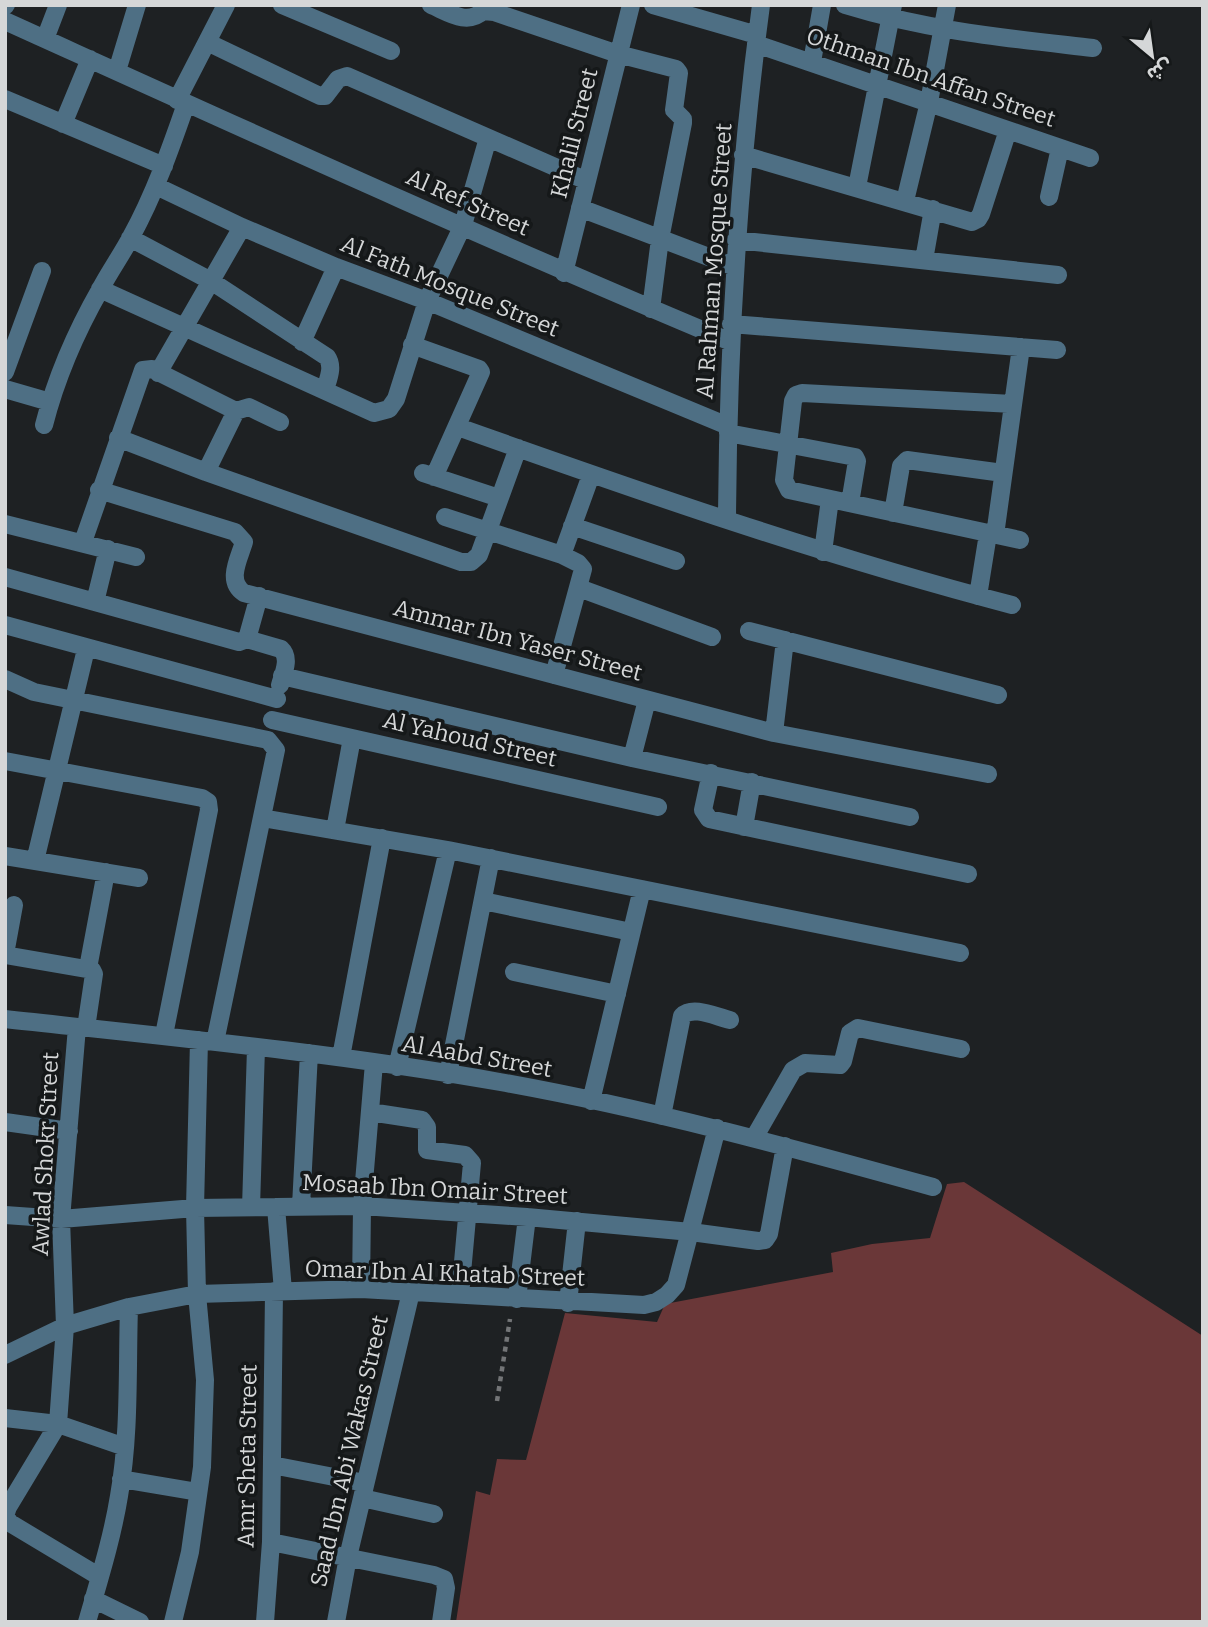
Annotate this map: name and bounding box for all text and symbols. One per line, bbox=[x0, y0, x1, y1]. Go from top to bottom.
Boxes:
street label: Othman Ibn Affan Street bbox=[803, 21, 1059, 133]
north arrow bbox=[1117, 21, 1187, 91]
text: ش bbox=[1143, 54, 1177, 87]
street label: Khalil Street bbox=[544, 65, 604, 201]
street label: Al Rahman Mosque Street bbox=[690, 122, 738, 400]
street label: Al Ref Street bbox=[402, 162, 534, 242]
street label: Al Fath Mosque Street bbox=[337, 229, 563, 343]
street label: Ammar Ibn Yaser Street bbox=[391, 593, 645, 687]
street label: Al Yahoud Street bbox=[380, 705, 560, 773]
street label: Al Aabd Street bbox=[400, 1029, 554, 1083]
street label: Awlad Shokr Street bbox=[26, 1051, 64, 1257]
street label: Mosaab Ibn Omair Street bbox=[302, 1168, 568, 1210]
street label: Omar Ibn Al Khatab Street bbox=[304, 1254, 586, 1292]
street label: Saad Ibn Abi Wakas Street bbox=[304, 1313, 394, 1589]
street label: Amr Sheta Street bbox=[231, 1364, 263, 1548]

